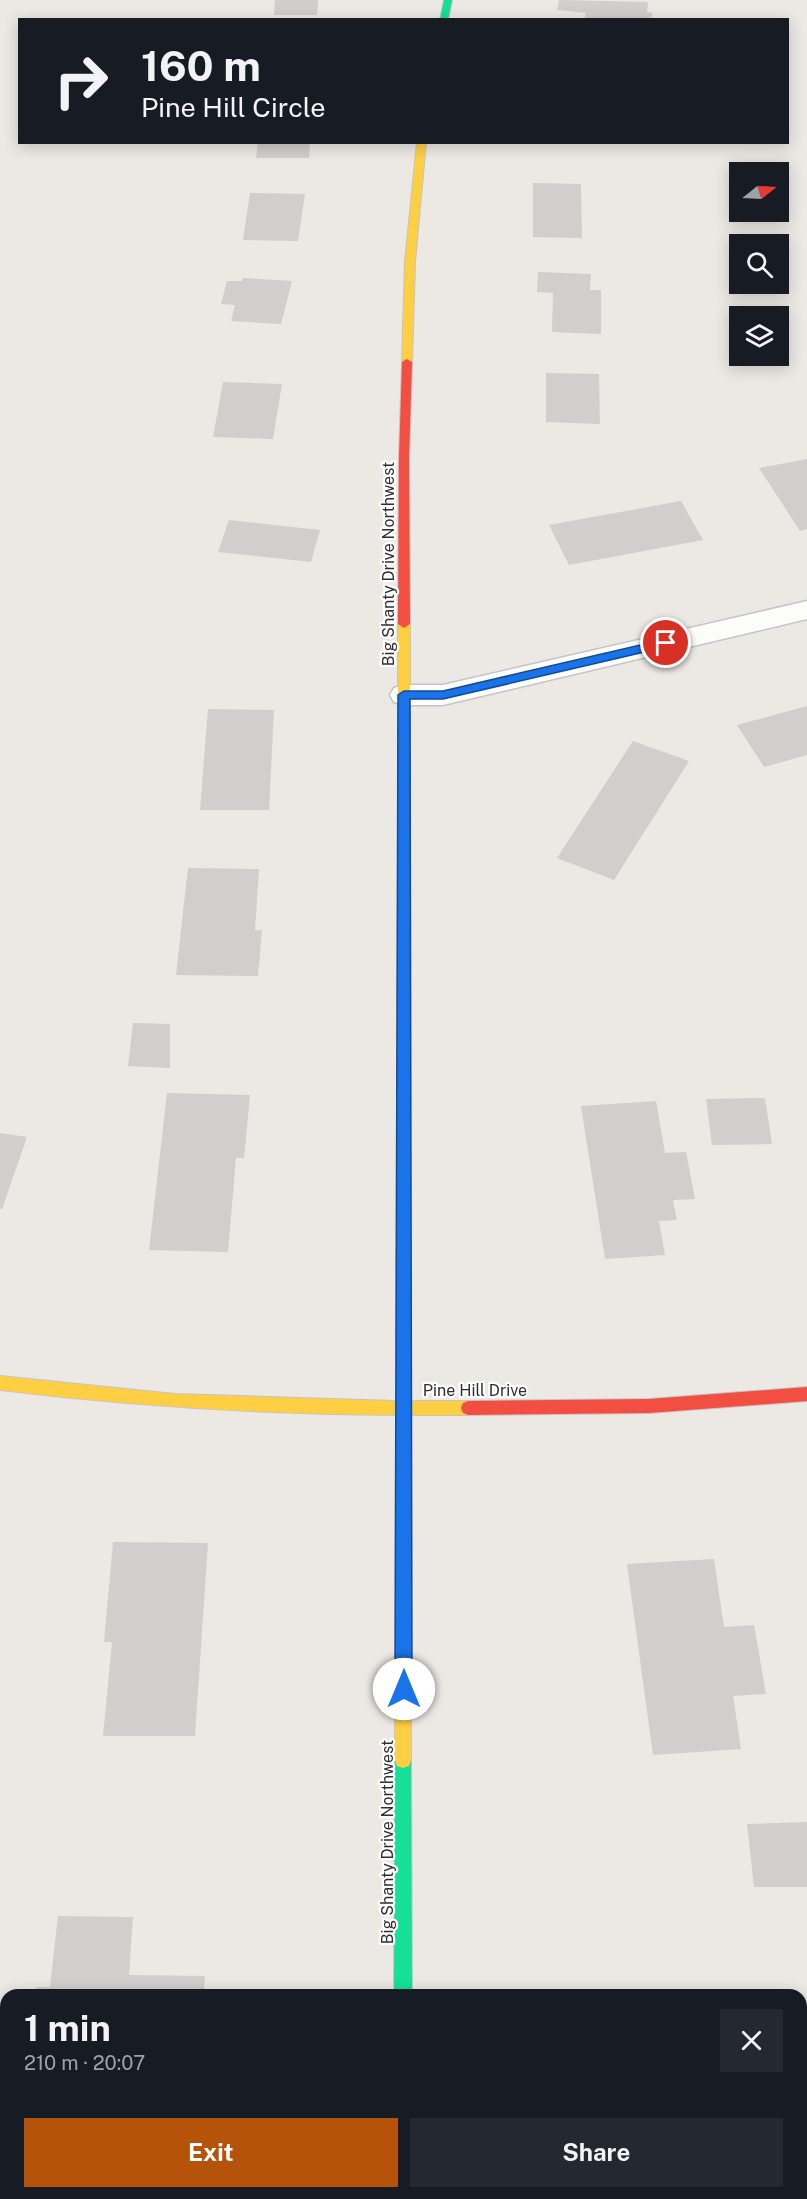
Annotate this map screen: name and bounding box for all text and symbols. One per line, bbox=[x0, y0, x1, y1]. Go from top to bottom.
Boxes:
text: 160 m bbox=[141, 41, 261, 90]
icon: right bbox=[42, 42, 120, 120]
text: Pine Hill Circle bbox=[141, 91, 325, 123]
north arrow bbox=[729, 162, 789, 222]
map controls bbox=[729, 162, 789, 366]
button: search bbox=[729, 234, 789, 294]
button: layers bbox=[729, 306, 789, 366]
street label: Big Shanty Drive Northwest bbox=[379, 462, 398, 666]
pin bbox=[640, 617, 691, 668]
icon: arrive bbox=[649, 626, 682, 659]
street label: Pine Hill Drive bbox=[423, 1381, 527, 1400]
position arrow bbox=[372, 1657, 436, 1721]
street label: Big Shanty Drive Northwest bbox=[378, 1740, 397, 1944]
text: 1 min bbox=[24, 2007, 111, 2049]
button: close bbox=[720, 2009, 783, 2072]
text: 210 m · 20:07 bbox=[24, 2051, 145, 2075]
button: Exit bbox=[24, 2118, 398, 2187]
button: Share bbox=[410, 2118, 783, 2187]

